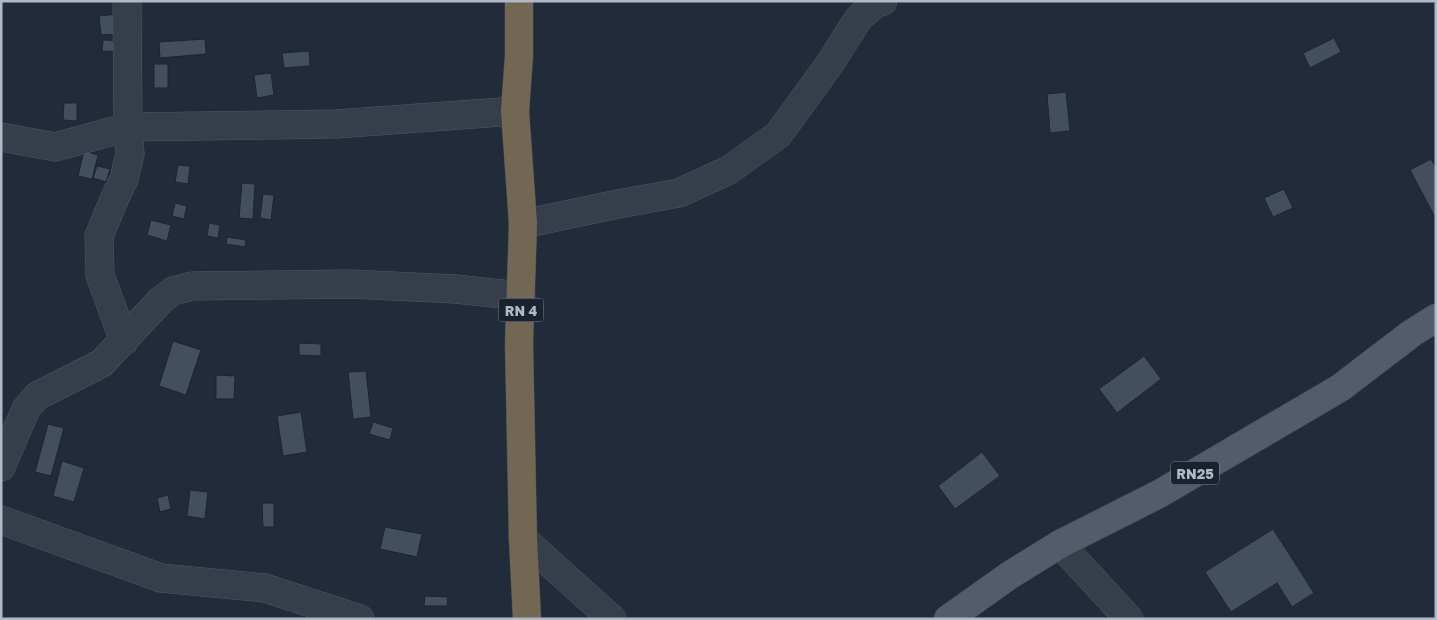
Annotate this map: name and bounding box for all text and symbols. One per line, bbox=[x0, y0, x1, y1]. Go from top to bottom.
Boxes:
road number: RN 4 bbox=[498, 298, 544, 322]
road number: RN25 bbox=[1171, 462, 1219, 484]

